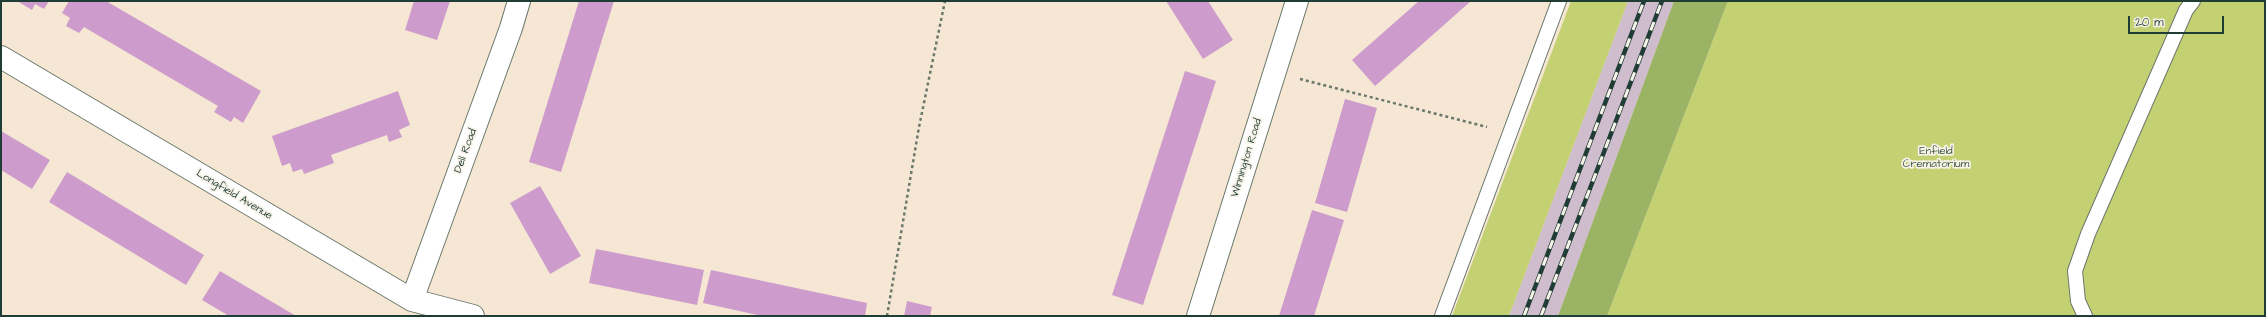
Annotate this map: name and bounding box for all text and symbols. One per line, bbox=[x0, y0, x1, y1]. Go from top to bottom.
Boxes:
scale bar bbox=[2130, 8, 2226, 34]
text: 20 m bbox=[2135, 14, 2164, 31]
street label: Winnington Road bbox=[1229, 117, 1265, 199]
street label: Dell Road bbox=[452, 127, 480, 175]
park label: Enfield Crematorium bbox=[1903, 145, 1969, 171]
street label: Longfield Avenue bbox=[193, 167, 275, 223]

